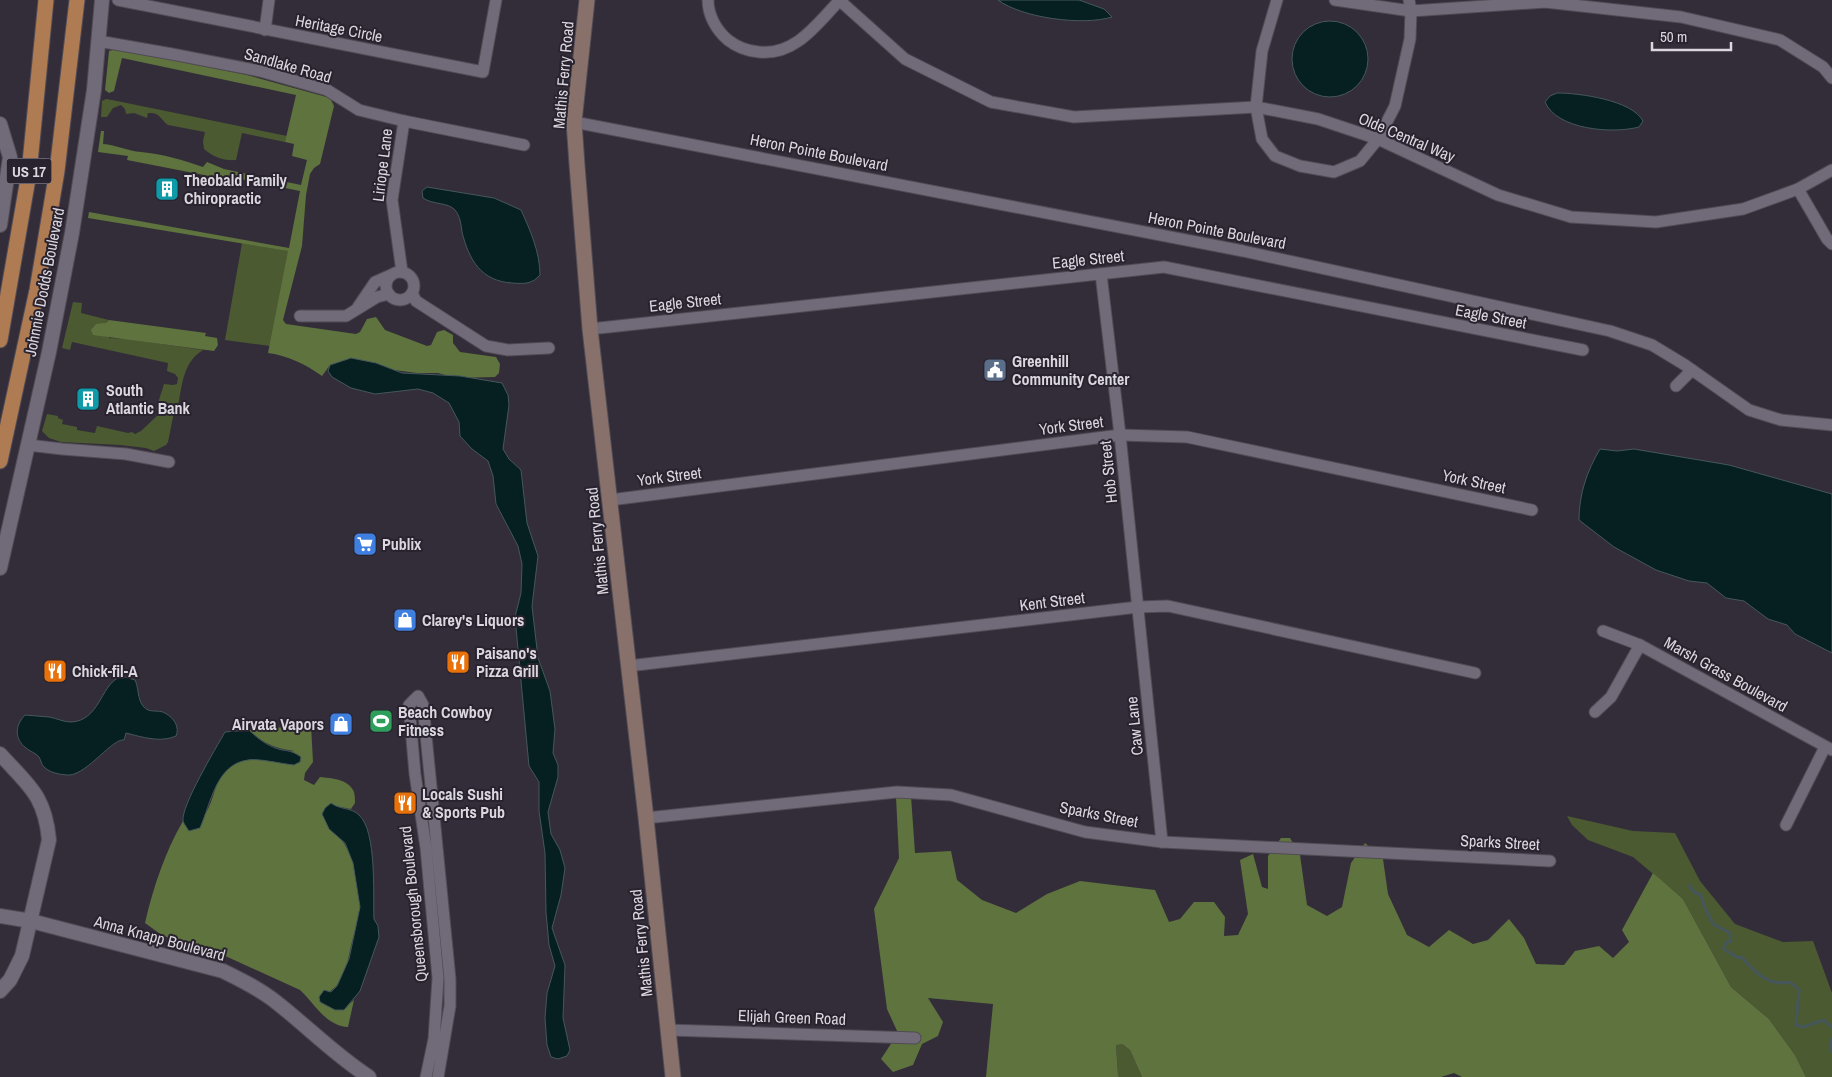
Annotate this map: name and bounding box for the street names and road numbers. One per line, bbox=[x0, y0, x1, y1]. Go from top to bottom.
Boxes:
street label: Heritage Circle bbox=[294, 9, 384, 47]
street label: Mathis Ferry Road bbox=[547, 20, 579, 130]
street label: Sandlake Road bbox=[242, 42, 334, 88]
street label: Olde Central Way bbox=[1355, 107, 1459, 167]
street label: Liriope Lane bbox=[367, 127, 397, 203]
street label: Heron Pointe Boulevard bbox=[748, 128, 890, 176]
road number: US 17 bbox=[6, 158, 52, 184]
street label: Johnnie Dodds Boulevard bbox=[19, 206, 69, 358]
street label: Heron Pointe Boulevard bbox=[1146, 206, 1288, 254]
street label: Eagle Street bbox=[1051, 244, 1125, 274]
street label: Eagle Street bbox=[648, 287, 722, 317]
street label: Eagle Street bbox=[1453, 298, 1529, 334]
street label: York Street bbox=[1038, 410, 1105, 440]
street label: Hob Street bbox=[1094, 439, 1122, 504]
street label: York Street bbox=[636, 461, 703, 491]
street label: York Street bbox=[1440, 464, 1508, 499]
street label: Mathis Ferry Road bbox=[580, 486, 614, 596]
street label: Kent Street bbox=[1018, 586, 1086, 616]
street label: Marsh Grass Boulevard bbox=[1660, 631, 1792, 717]
street label: Caw Lane bbox=[1120, 695, 1148, 757]
street label: Sparks Street bbox=[1058, 796, 1140, 832]
street label: Queensborough Boulevard bbox=[394, 825, 432, 983]
street label: Sparks Street bbox=[1460, 829, 1541, 855]
street label: Mathis Ferry Road bbox=[624, 888, 658, 998]
street label: Anna Knapp Boulevard bbox=[91, 910, 228, 966]
street label: Elijah Green Road bbox=[738, 1004, 846, 1030]

